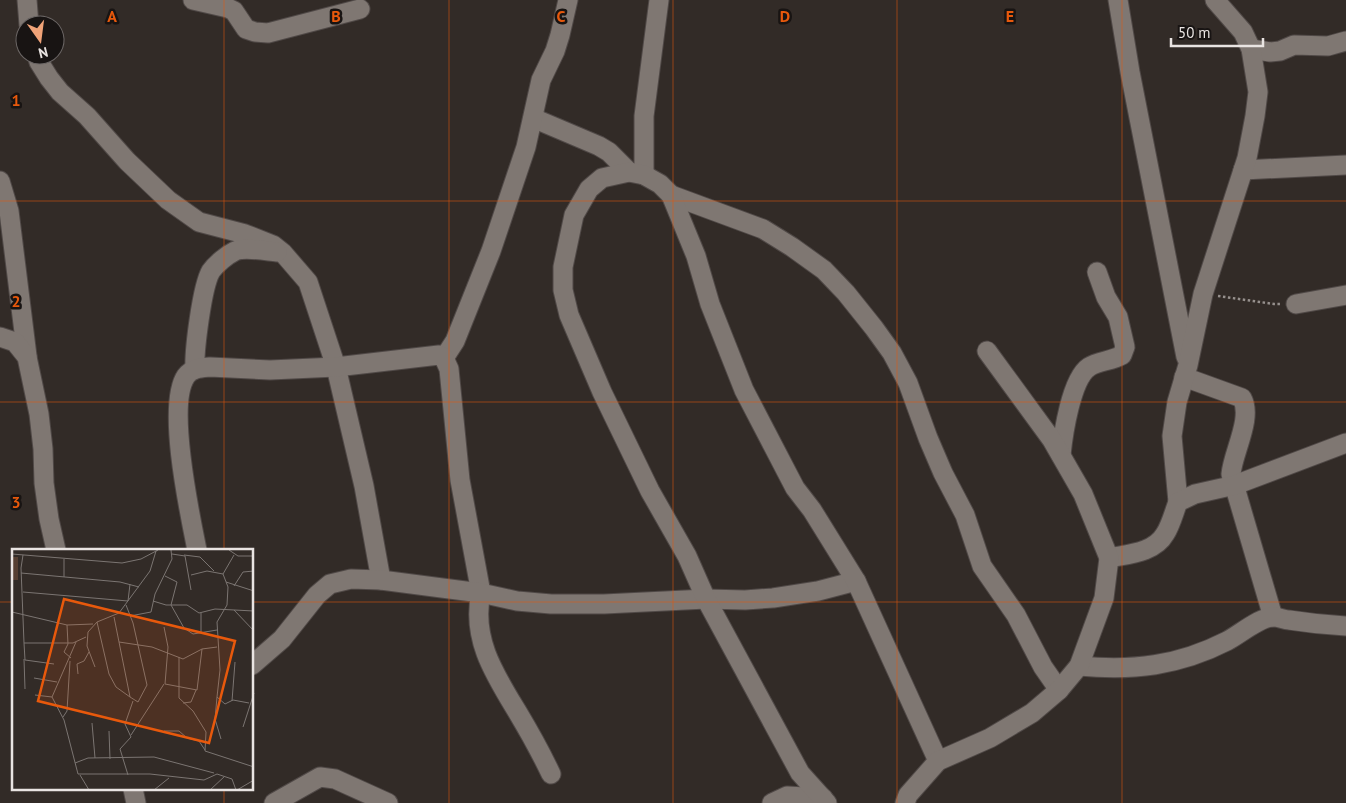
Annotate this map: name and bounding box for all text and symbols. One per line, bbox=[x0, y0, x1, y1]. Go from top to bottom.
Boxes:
text: A bbox=[107, 6, 117, 26]
text: B bbox=[331, 6, 341, 26]
text: C bbox=[557, 6, 566, 26]
text: D bbox=[780, 6, 790, 26]
text: E bbox=[1006, 6, 1014, 26]
north arrow bbox=[15, 15, 65, 65]
scale bar bbox=[1171, 15, 1264, 47]
text: 50 m bbox=[1178, 23, 1211, 42]
text: N bbox=[37, 43, 50, 62]
text: 1 bbox=[11, 90, 21, 110]
text: 2 bbox=[11, 291, 21, 311]
text: 3 bbox=[11, 492, 21, 512]
inset map bbox=[12, 549, 254, 790]

